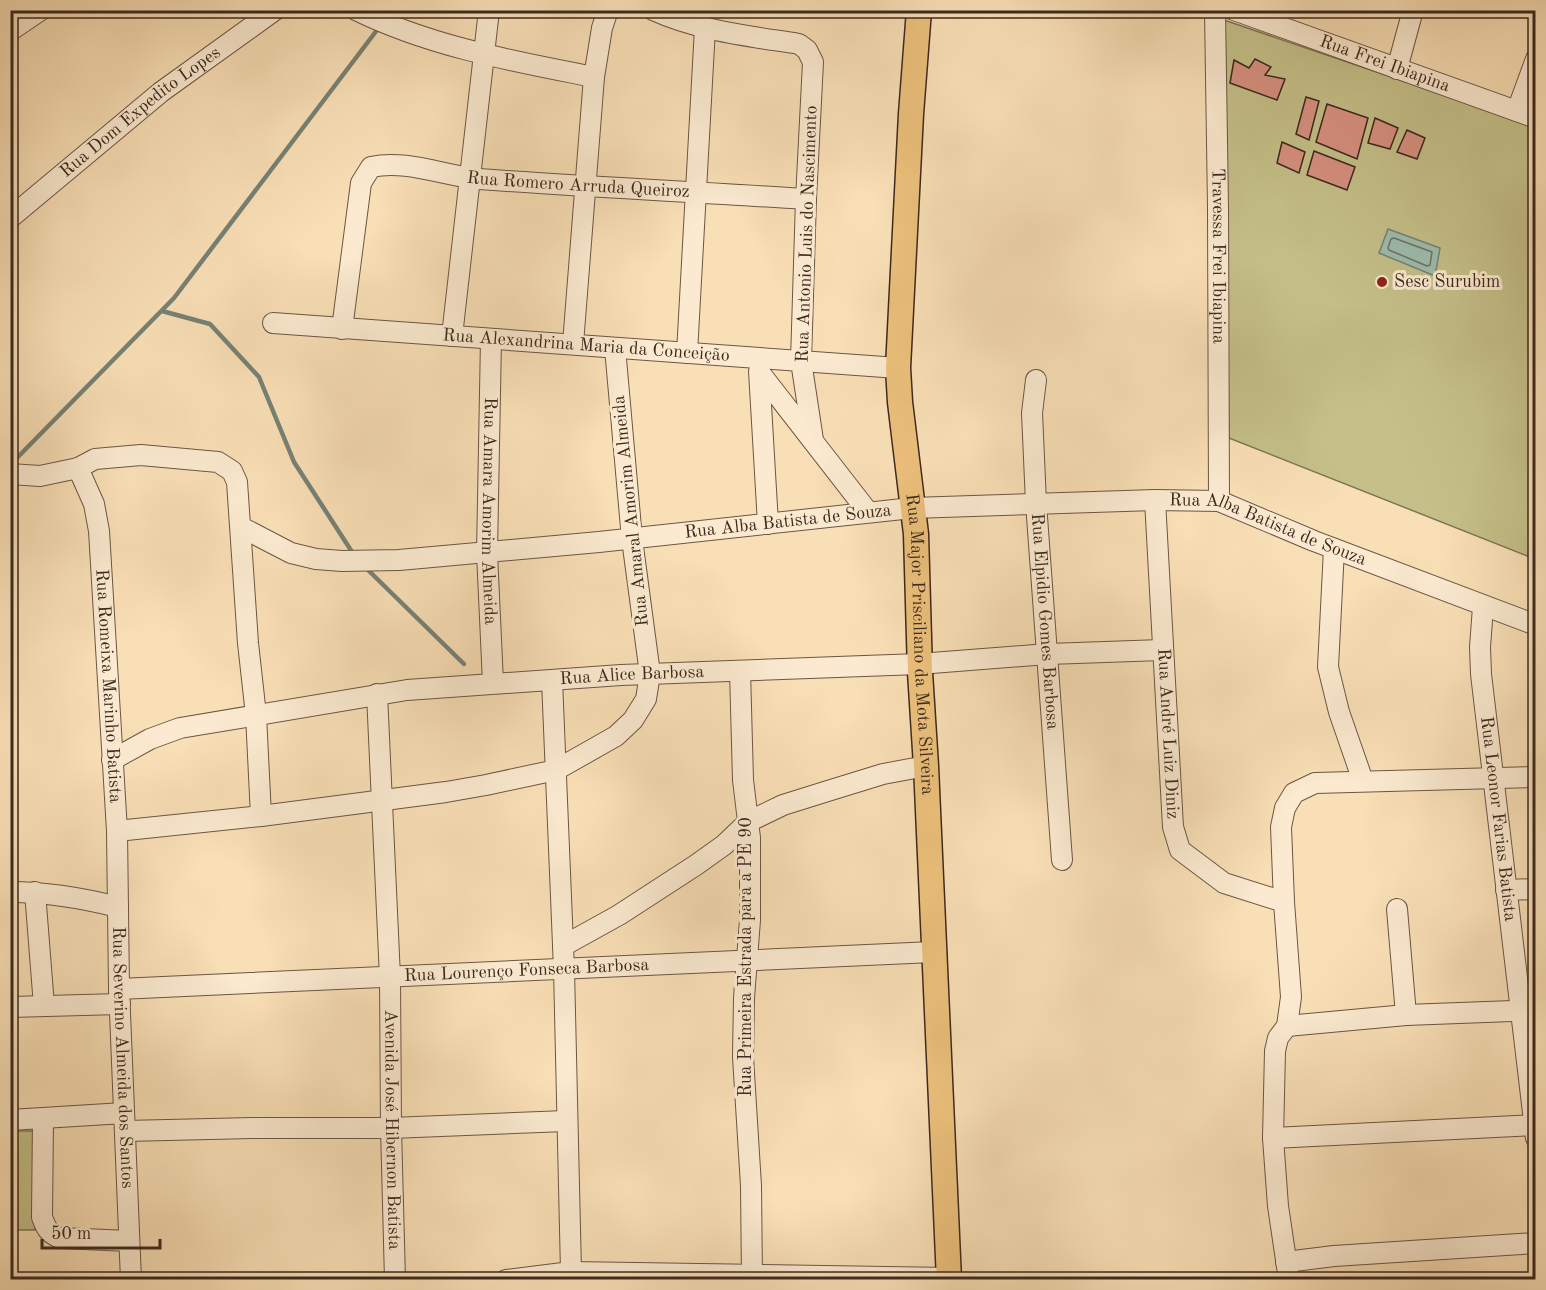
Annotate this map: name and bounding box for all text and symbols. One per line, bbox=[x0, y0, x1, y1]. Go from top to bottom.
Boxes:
street label: Rua Frei Ibiapina bbox=[1317, 32, 1452, 95]
street label: Rua Dom Expedito Lopes bbox=[57, 43, 224, 181]
street label: Rua Antonio Luis do Nascimento bbox=[794, 105, 820, 363]
street label: Travessa Frei Ibiapina bbox=[1208, 168, 1227, 344]
street label: Rua Romero Arruda Queiroz bbox=[466, 169, 690, 201]
place label: Sesc Surubim bbox=[1394, 273, 1500, 291]
marker: Sesc Surubim bbox=[1375, 275, 1389, 289]
street label: Rua Alexandrina Maria da Conceição bbox=[442, 326, 730, 365]
street label: Rua Amaral Amorim Almeida bbox=[610, 394, 652, 628]
street label: Rua Amara Amorim Almeida bbox=[478, 397, 499, 625]
street label: Rua Alba Batista de Souza bbox=[1169, 491, 1369, 569]
street label: Rua Major Prisciliano da Mota Silveira bbox=[902, 493, 936, 795]
street label: Rua Alba Batista de Souza bbox=[683, 501, 892, 542]
street label: Rua Elpidio Gomes Barbosa bbox=[1028, 512, 1061, 730]
street label: Rua Romeixa Marinho Batista bbox=[92, 568, 124, 803]
street label: Rua André Luiz Diniz bbox=[1154, 648, 1182, 820]
street label: Rua Alice Barbosa bbox=[559, 663, 705, 688]
street label: Rua Leonor Farias Batista bbox=[1477, 715, 1519, 922]
street label: Rua Primeira Estrada para a PE 90 bbox=[737, 817, 755, 1097]
street label: Rua Severino Almeida dos Santos bbox=[109, 926, 136, 1189]
street label: Rua Lourenço Fonseca Barbosa bbox=[404, 956, 650, 985]
street label: Avenida José Hibernon Batista bbox=[381, 1009, 403, 1250]
scale bar bbox=[42, 1212, 160, 1250]
text: 50 m bbox=[51, 1225, 91, 1243]

